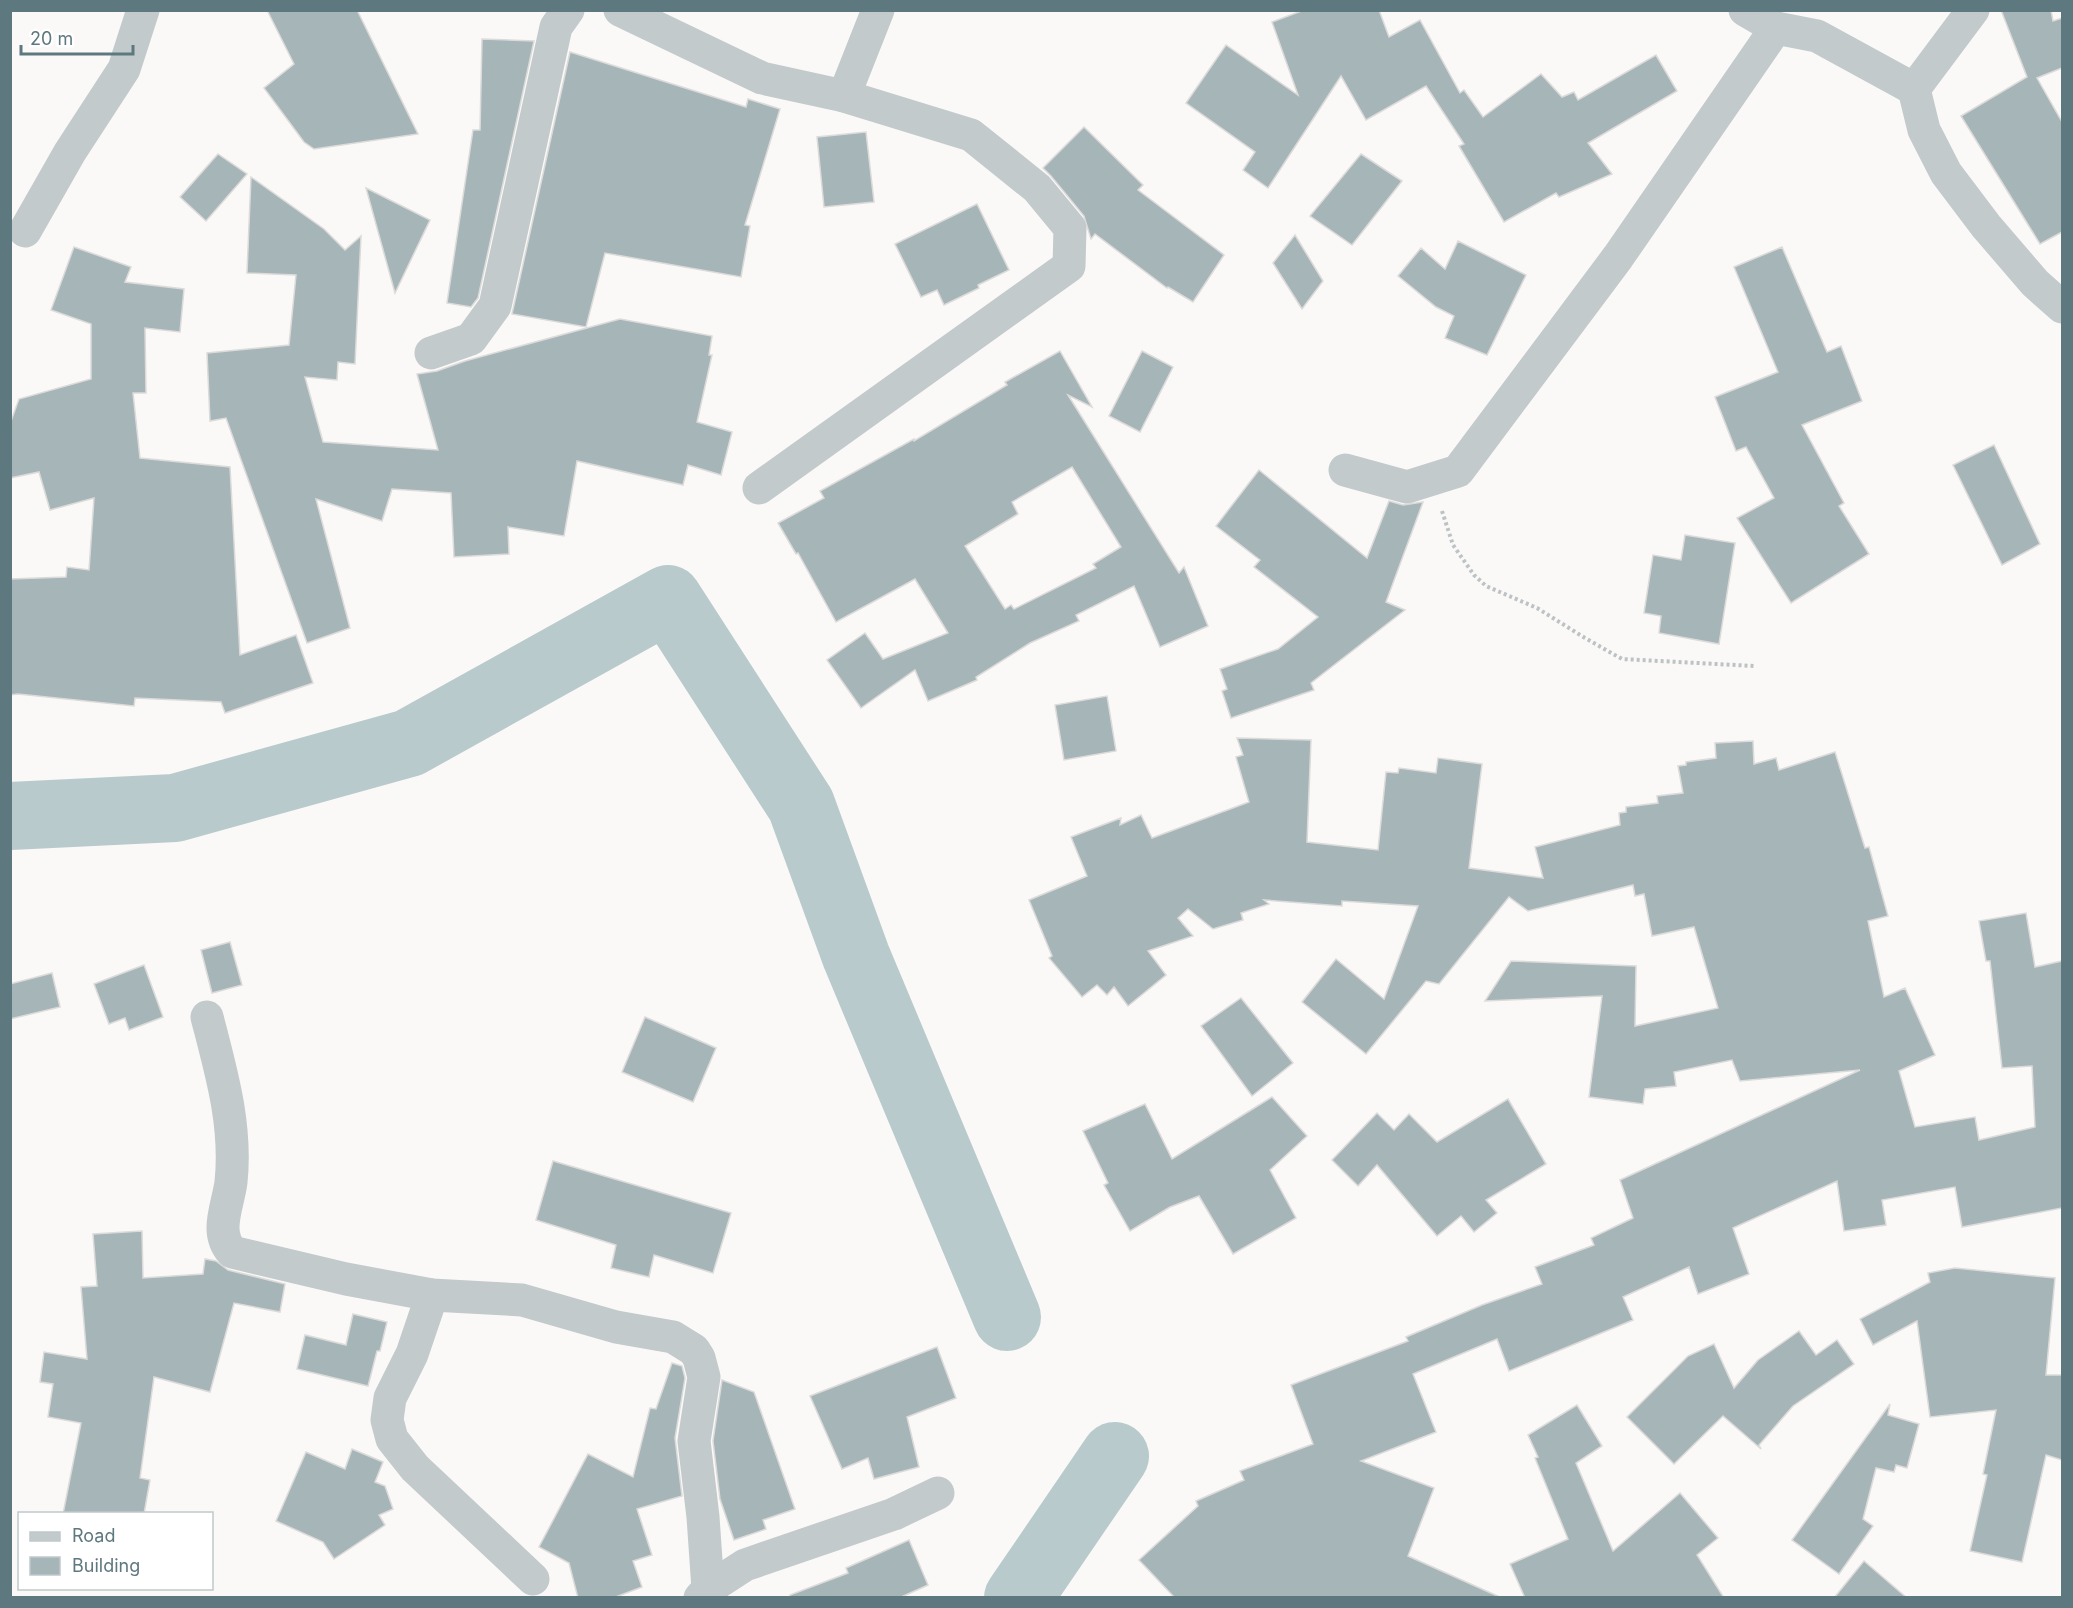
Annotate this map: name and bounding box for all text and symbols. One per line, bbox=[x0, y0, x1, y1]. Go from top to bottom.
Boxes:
scale bar bbox=[21, 18, 134, 56]
text: 20 m bbox=[30, 28, 73, 49]
legend bbox=[18, 1512, 213, 1590]
text: Road bbox=[72, 1525, 115, 1546]
text: Building bbox=[72, 1555, 140, 1576]

